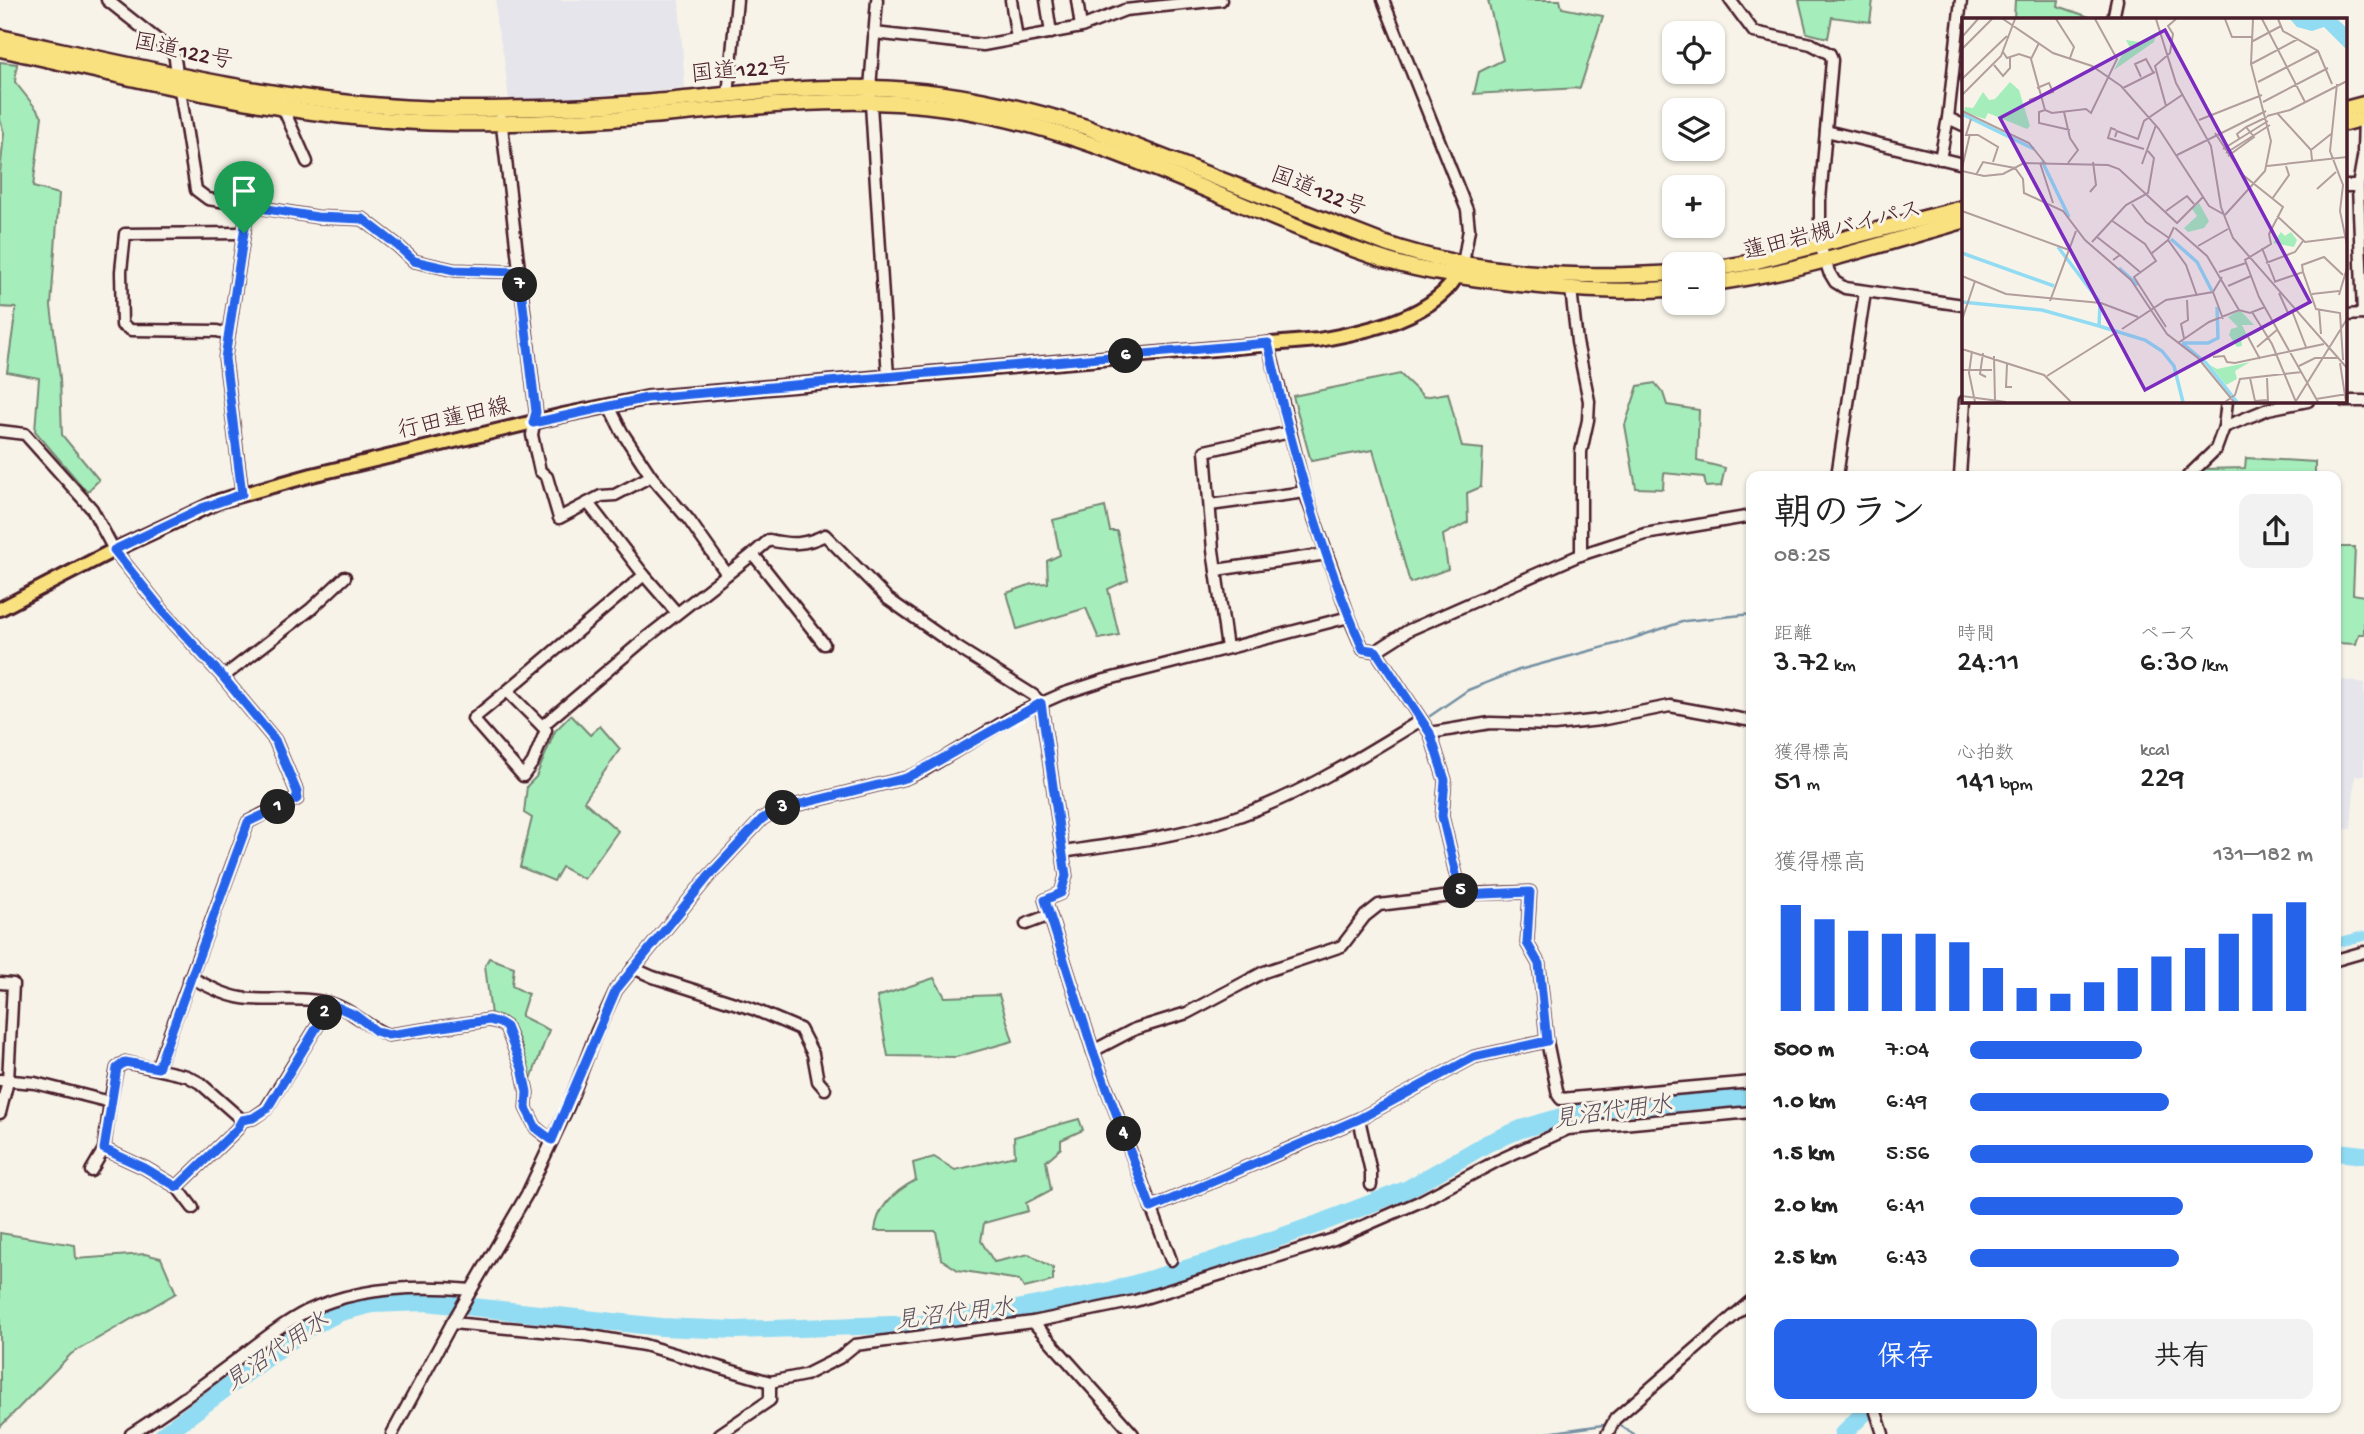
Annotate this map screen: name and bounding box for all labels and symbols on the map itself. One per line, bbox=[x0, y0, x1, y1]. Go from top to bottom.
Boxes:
inset map bbox=[1962, 18, 2346, 402]
street label: 国道122号 bbox=[131, 28, 235, 77]
street label: 国道122号 bbox=[690, 53, 792, 90]
pin bbox=[214, 161, 274, 233]
street label: 国道122号 bbox=[1266, 161, 1370, 224]
street label: 蓮田岩槻バイパス bbox=[1740, 196, 1925, 267]
pin: 7 bbox=[503, 268, 538, 302]
pin: 6 bbox=[1108, 338, 1144, 374]
street label: 行田蓮田線 bbox=[395, 393, 513, 446]
pin: 1 bbox=[260, 790, 296, 824]
pin: 3 bbox=[766, 790, 800, 826]
pin: 5 bbox=[1444, 874, 1478, 908]
pin: 2 bbox=[308, 996, 342, 1030]
water label: 見沼代用水 bbox=[1551, 1090, 1674, 1137]
pin: 4 bbox=[1106, 1116, 1142, 1152]
water label: 見沼代用水 bbox=[894, 1293, 1016, 1338]
water label: 見沼代用水 bbox=[220, 1307, 336, 1399]

